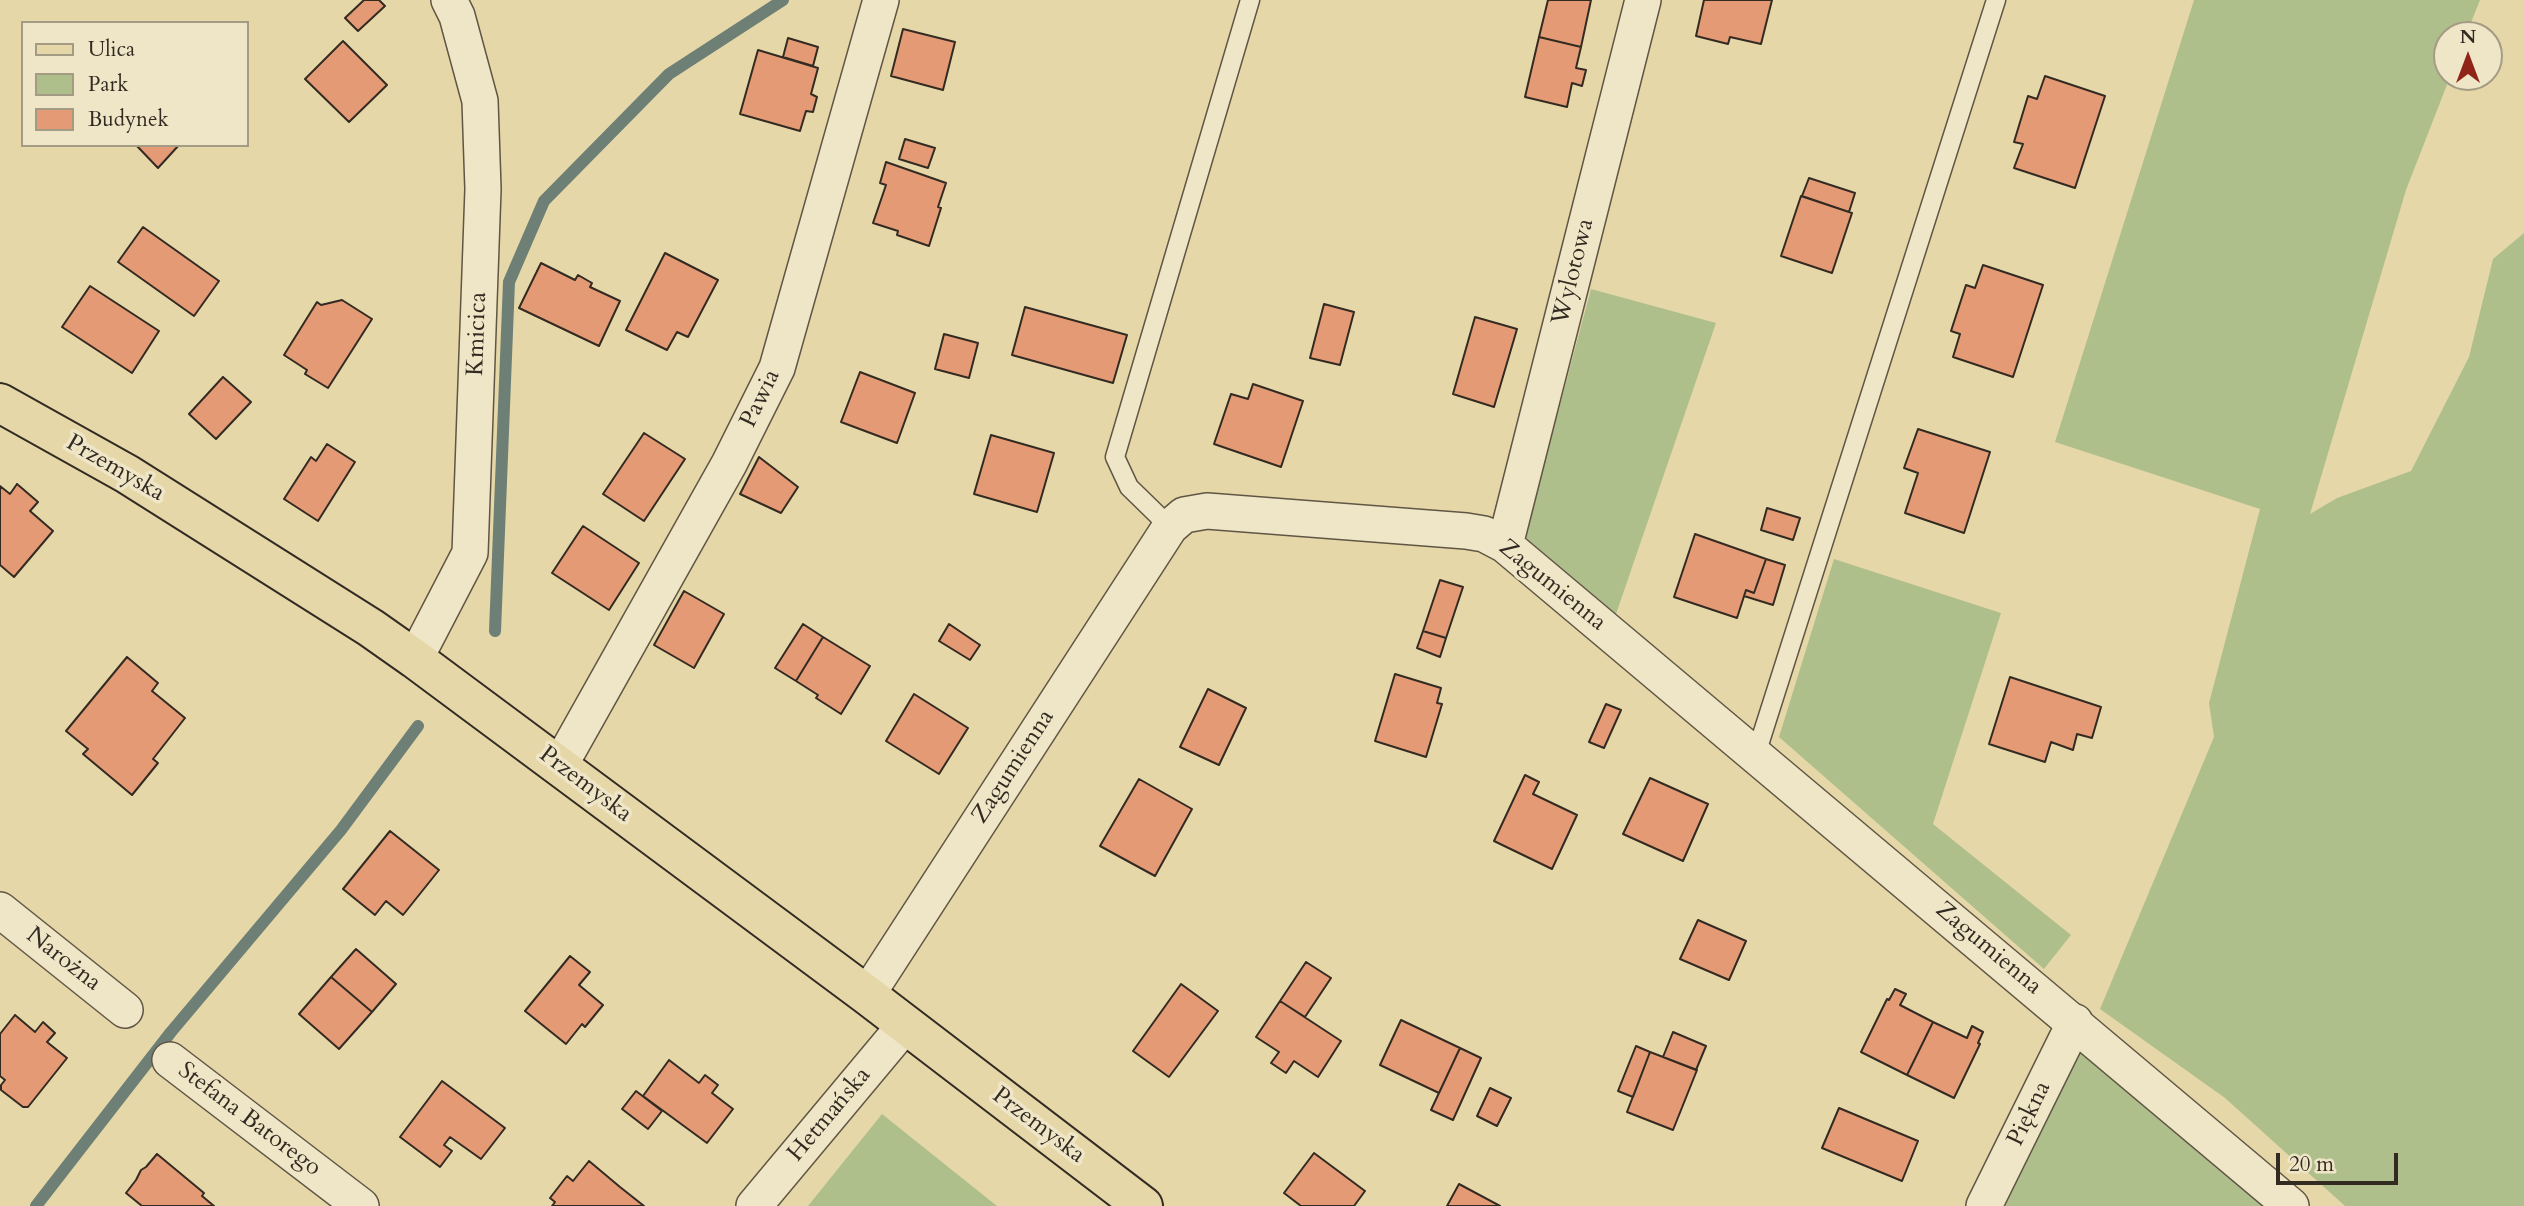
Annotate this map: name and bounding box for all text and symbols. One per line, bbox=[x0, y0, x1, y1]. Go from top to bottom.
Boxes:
legend bbox=[21, 21, 248, 147]
north arrow bbox=[2433, 21, 2503, 91]
text: N bbox=[2460, 24, 2476, 50]
text: Ulica bbox=[88, 35, 135, 64]
text: Park bbox=[88, 70, 128, 99]
text: Budynek bbox=[88, 105, 169, 134]
street label: Wylotowa bbox=[1547, 216, 1601, 328]
street label: Kmicica bbox=[462, 292, 494, 376]
street label: Pawia bbox=[735, 365, 787, 433]
street label: Przemyska bbox=[61, 429, 169, 509]
street label: Zagumienna bbox=[1493, 534, 1611, 638]
street label: Zagumienna bbox=[967, 705, 1061, 829]
street label: Przemyska bbox=[533, 741, 637, 829]
street label: Zagumienna bbox=[1929, 896, 2047, 1002]
street label: Narożna bbox=[20, 922, 106, 998]
street label: Stefana Batorego bbox=[172, 1057, 326, 1183]
street label: Hetmańska bbox=[782, 1062, 878, 1168]
street label: Piękna bbox=[2002, 1077, 2058, 1151]
street label: Przemyska bbox=[986, 1082, 1090, 1170]
scale bar bbox=[2279, 1140, 2402, 1184]
text: 20 m bbox=[2289, 1150, 2334, 1179]

